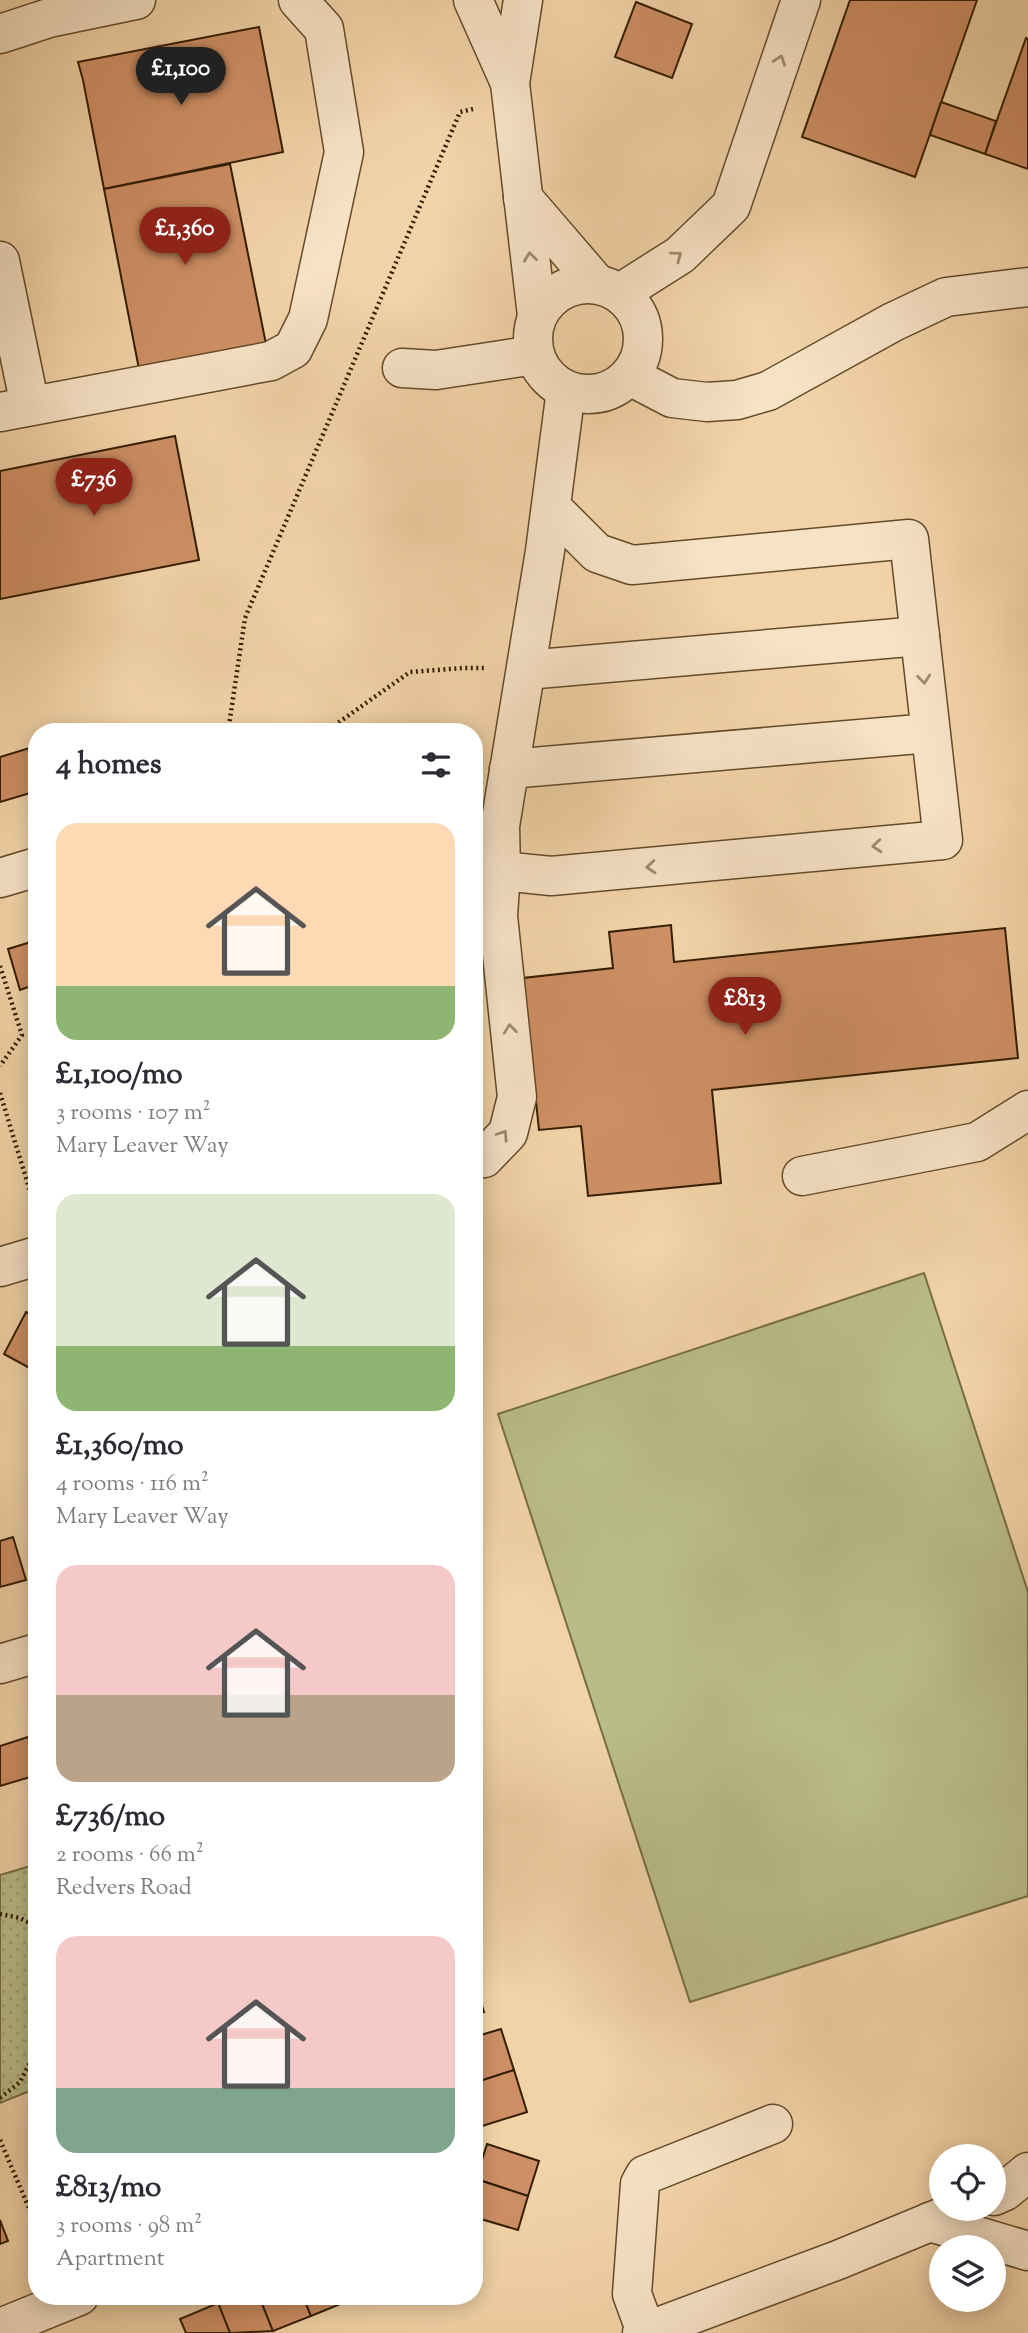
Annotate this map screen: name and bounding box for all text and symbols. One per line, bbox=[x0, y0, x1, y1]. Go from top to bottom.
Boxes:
pin: £1,100 bbox=[124, 48, 238, 107]
text: £1,100 bbox=[152, 53, 210, 86]
one-way arrow bbox=[772, 55, 786, 67]
pin: £1,360 bbox=[128, 208, 242, 267]
text: £1,360 bbox=[155, 213, 215, 246]
one-way arrow bbox=[523, 251, 538, 263]
one-way arrow bbox=[670, 252, 682, 265]
pin: £736 bbox=[53, 458, 135, 518]
text: £736 bbox=[72, 464, 116, 497]
one-way arrow bbox=[917, 674, 932, 685]
text: 4 homes bbox=[56, 744, 162, 787]
icon: filters bbox=[417, 746, 455, 784]
one-way arrow bbox=[871, 838, 882, 853]
one-way arrow bbox=[645, 859, 656, 874]
icon: home bbox=[193, 868, 319, 994]
pin: £813 bbox=[704, 978, 786, 1037]
text: £813 bbox=[724, 983, 766, 1016]
one-way arrow bbox=[502, 1024, 517, 1035]
text: £1,100/mo bbox=[56, 1054, 183, 1097]
text: 3 rooms · 107 m² bbox=[56, 1097, 211, 1130]
text: Mary Leaver Way bbox=[56, 1130, 229, 1163]
one-way arrow bbox=[495, 1130, 508, 1143]
icon: home bbox=[193, 1239, 319, 1365]
text: £1,360/mo bbox=[56, 1425, 184, 1468]
text: 4 rooms · 116 m² bbox=[56, 1468, 209, 1501]
text: Mary Leaver Way bbox=[56, 1501, 229, 1534]
icon: home bbox=[193, 1610, 319, 1736]
text: £736/mo bbox=[56, 1796, 165, 1839]
text: 2 rooms · 66 m² bbox=[56, 1839, 204, 1872]
text: Redvers Road bbox=[56, 1872, 192, 1905]
icon: home bbox=[193, 1981, 319, 2107]
map controls bbox=[929, 2144, 1006, 2312]
button: locate bbox=[929, 2144, 1006, 2221]
text: £813/mo bbox=[56, 2167, 161, 2210]
text: 3 rooms · 98 m² bbox=[56, 2210, 202, 2243]
button: layers bbox=[929, 2235, 1006, 2312]
text: Apartment bbox=[56, 2243, 165, 2276]

